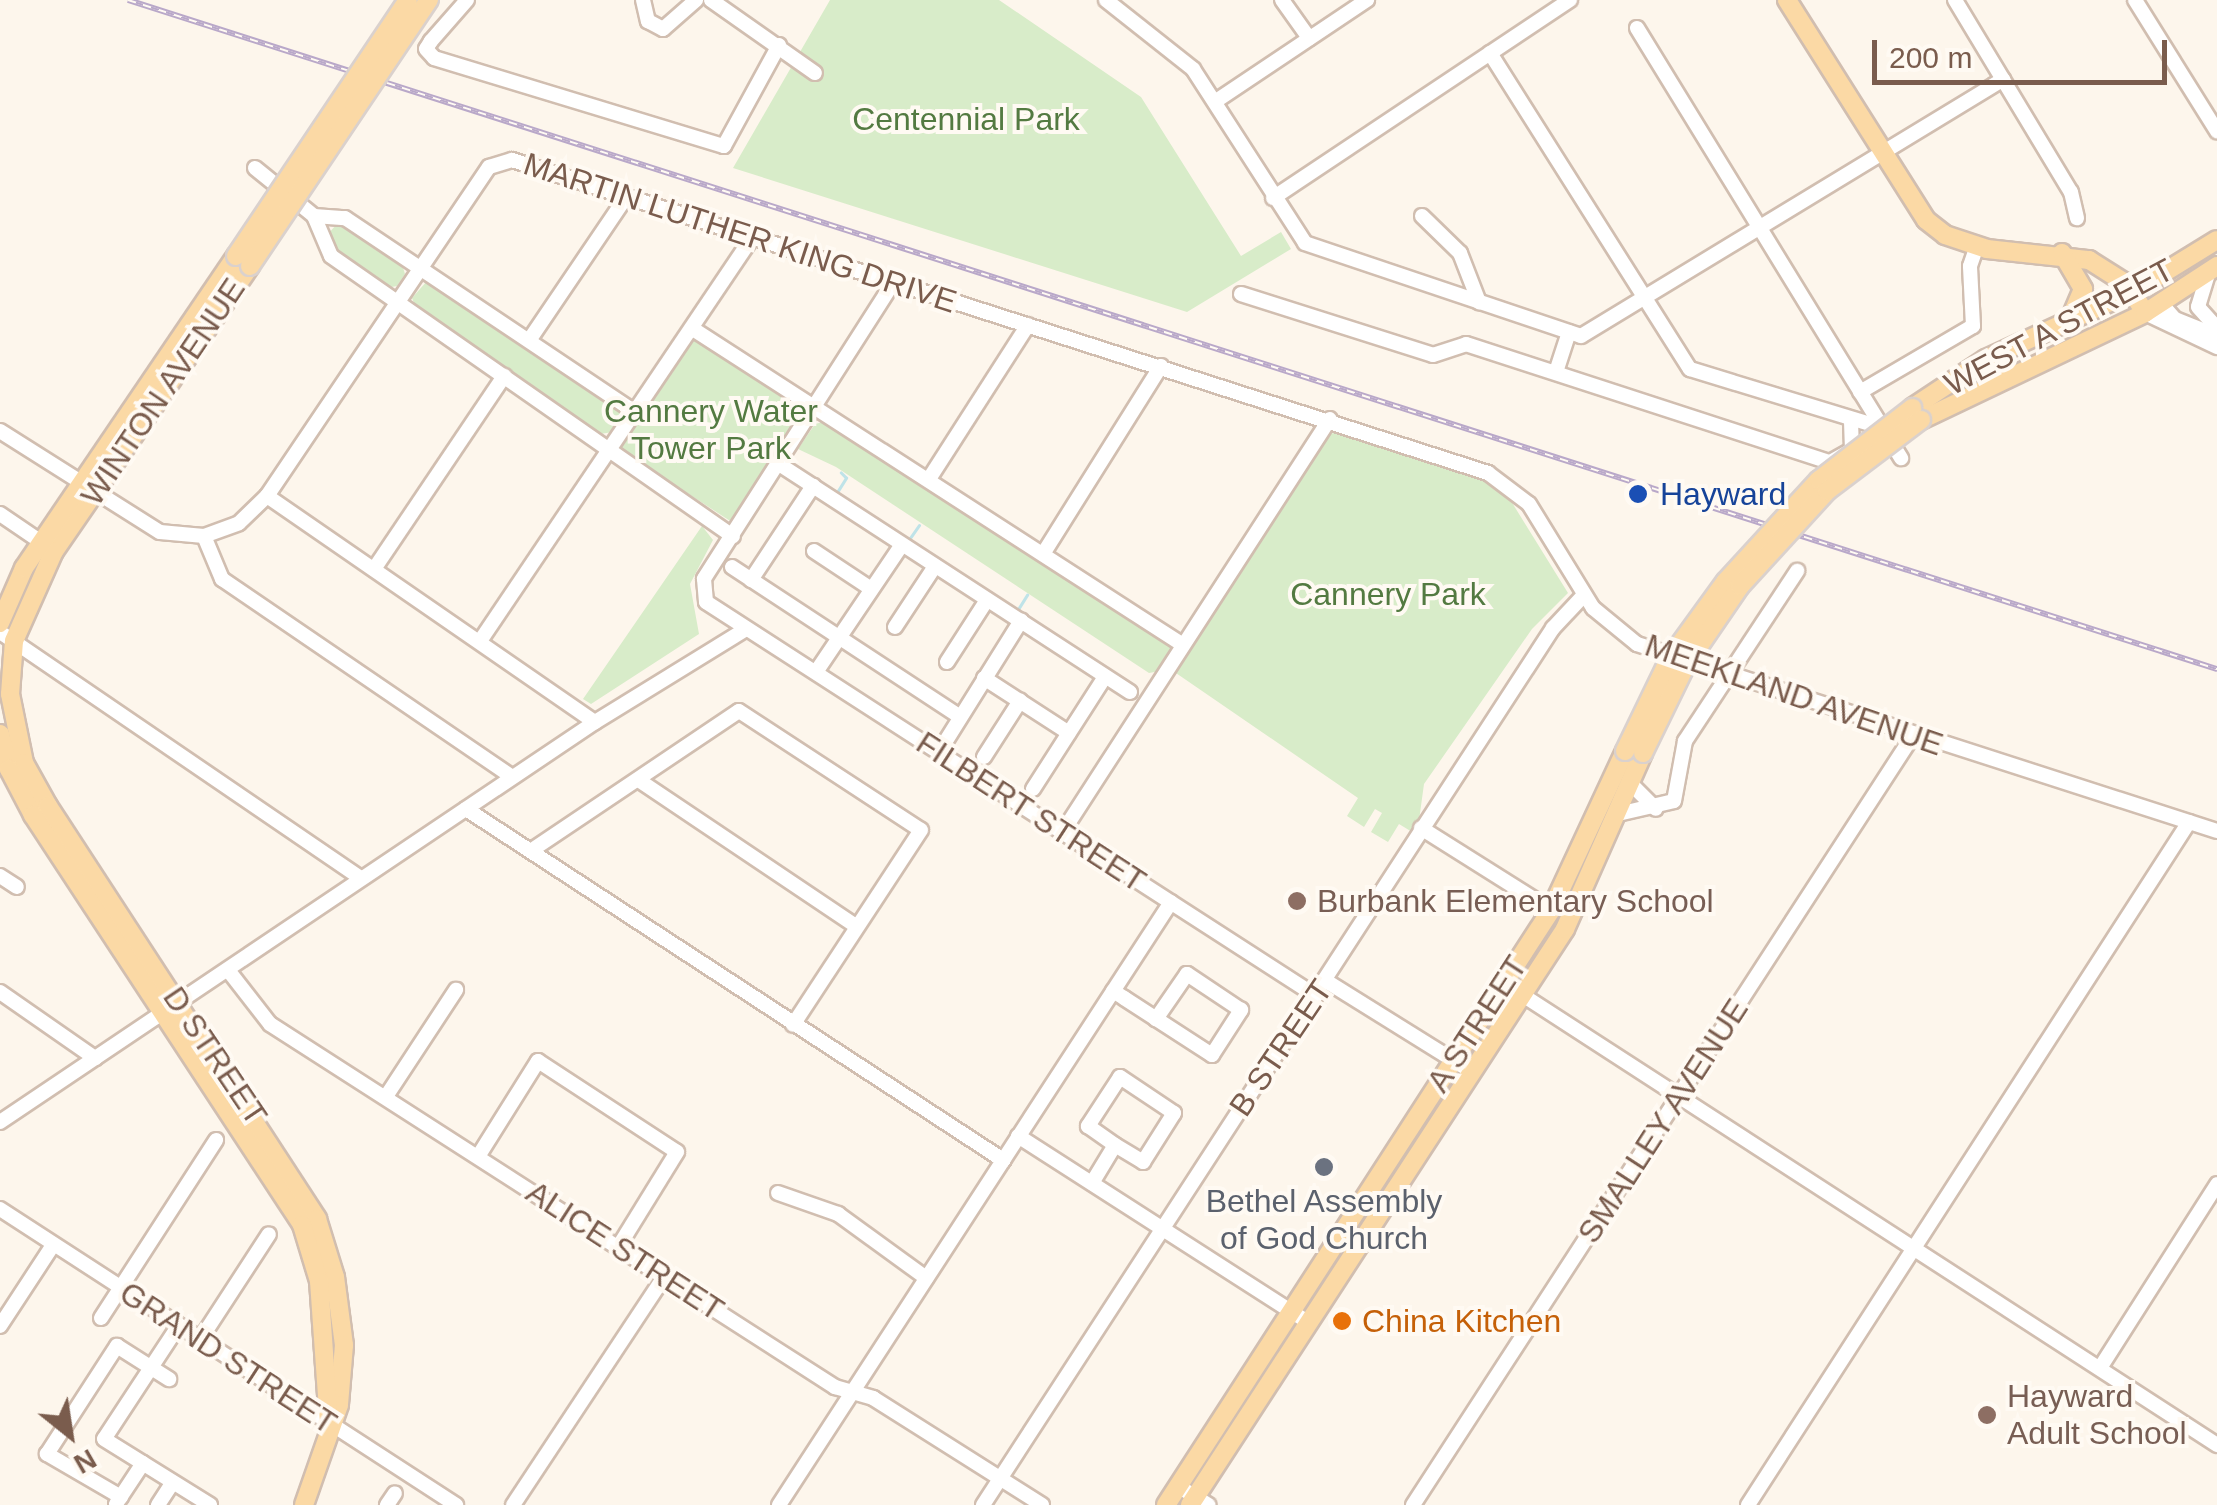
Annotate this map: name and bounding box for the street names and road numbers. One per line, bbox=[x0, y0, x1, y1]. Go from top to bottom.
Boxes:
street label: MARTIN LUTHER KING DRIVE bbox=[519, 145, 961, 321]
street label: WEST A STREET bbox=[1936, 250, 2182, 404]
street label: WINTON AVENUE bbox=[72, 270, 254, 514]
street label: MEEKLAND AVENUE bbox=[1639, 626, 1949, 764]
street label: FILBERT STREET bbox=[909, 723, 1153, 901]
street label: A STREET bbox=[1418, 948, 1536, 1100]
street label: B STREET bbox=[1221, 972, 1341, 1124]
street label: D STREET bbox=[155, 980, 275, 1132]
street label: SMALLEY AVENUE bbox=[1569, 991, 1757, 1251]
street label: ALICE STREET bbox=[519, 1173, 731, 1329]
street label: GRAND STREET bbox=[112, 1274, 344, 1442]

